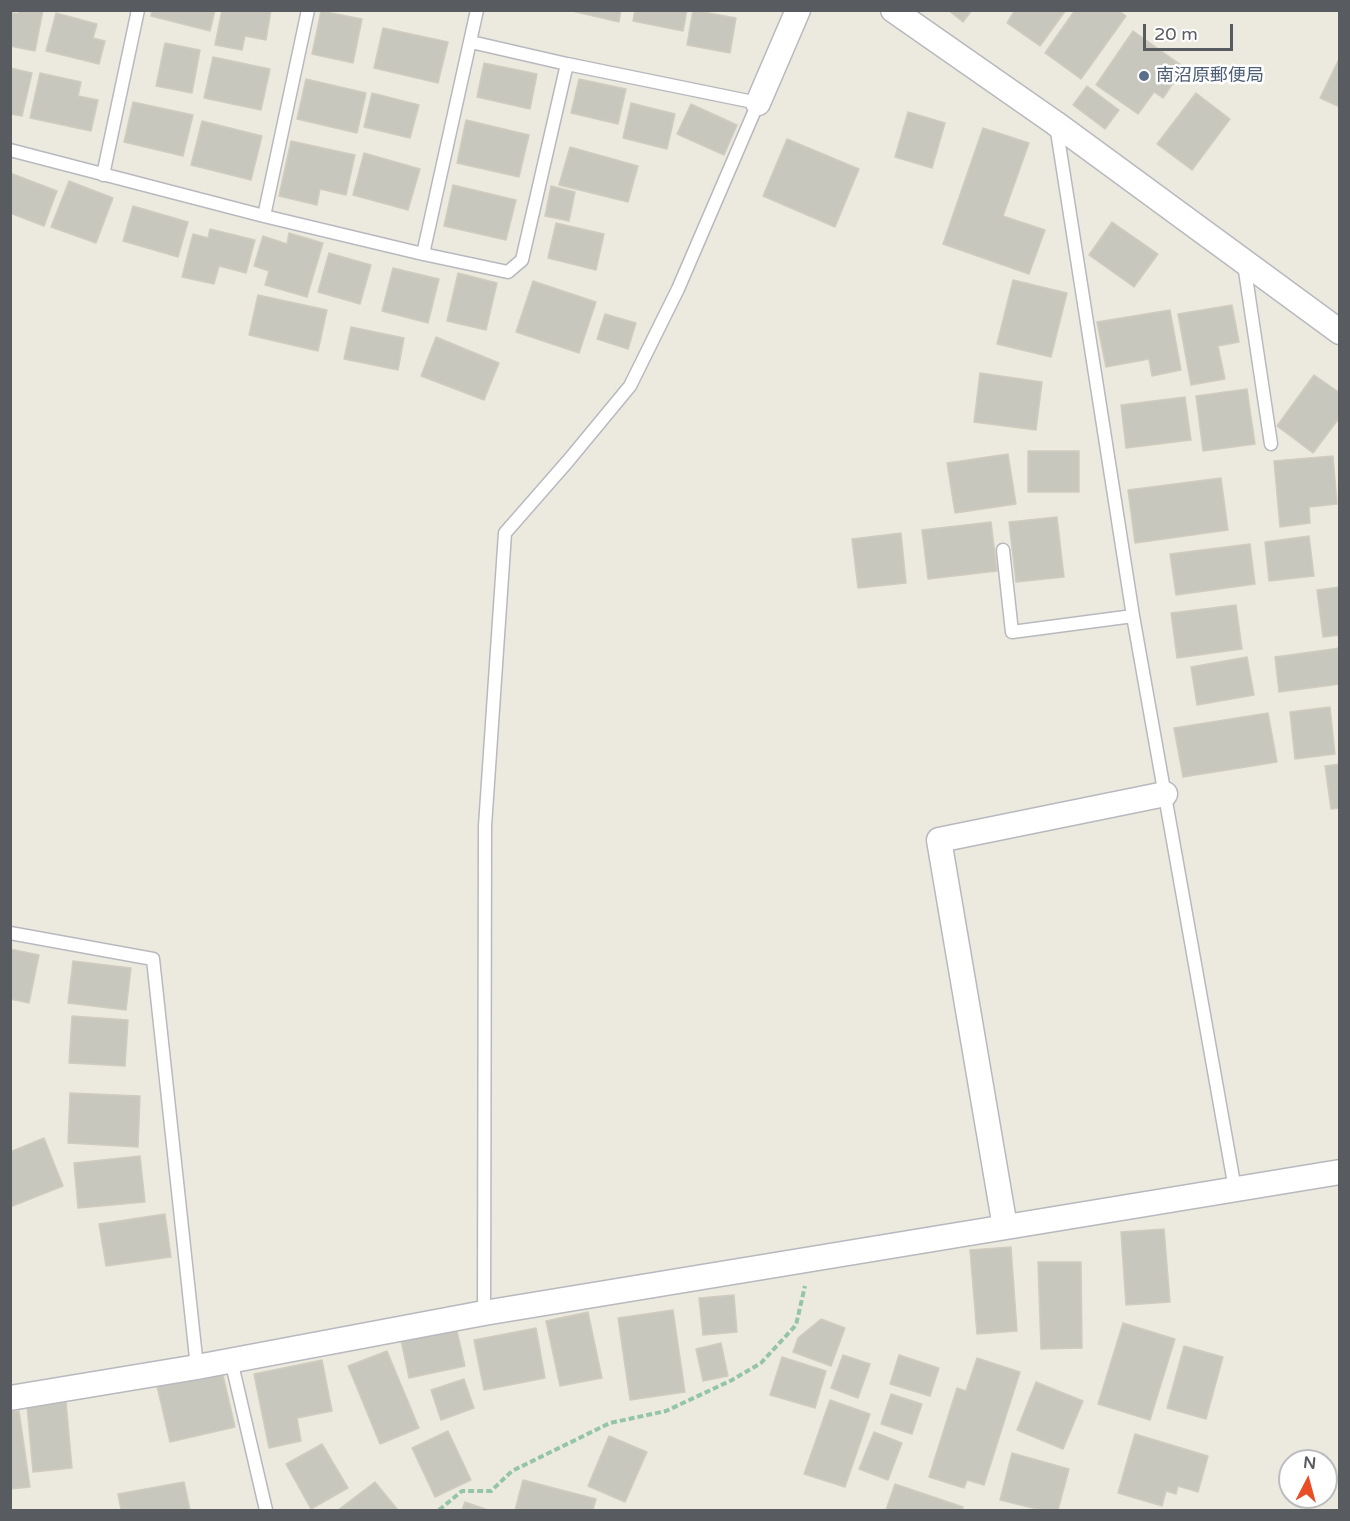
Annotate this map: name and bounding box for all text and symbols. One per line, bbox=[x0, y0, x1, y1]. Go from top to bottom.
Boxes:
scale bar bbox=[1146, 12, 1236, 50]
text: 20 m bbox=[1154, 23, 1198, 45]
place label: 南沼原郵便局 bbox=[1156, 65, 1264, 87]
marker: 南沼原郵便局 bbox=[1137, 69, 1151, 83]
north arrow bbox=[1278, 1449, 1338, 1509]
text: N bbox=[1302, 1452, 1317, 1474]

